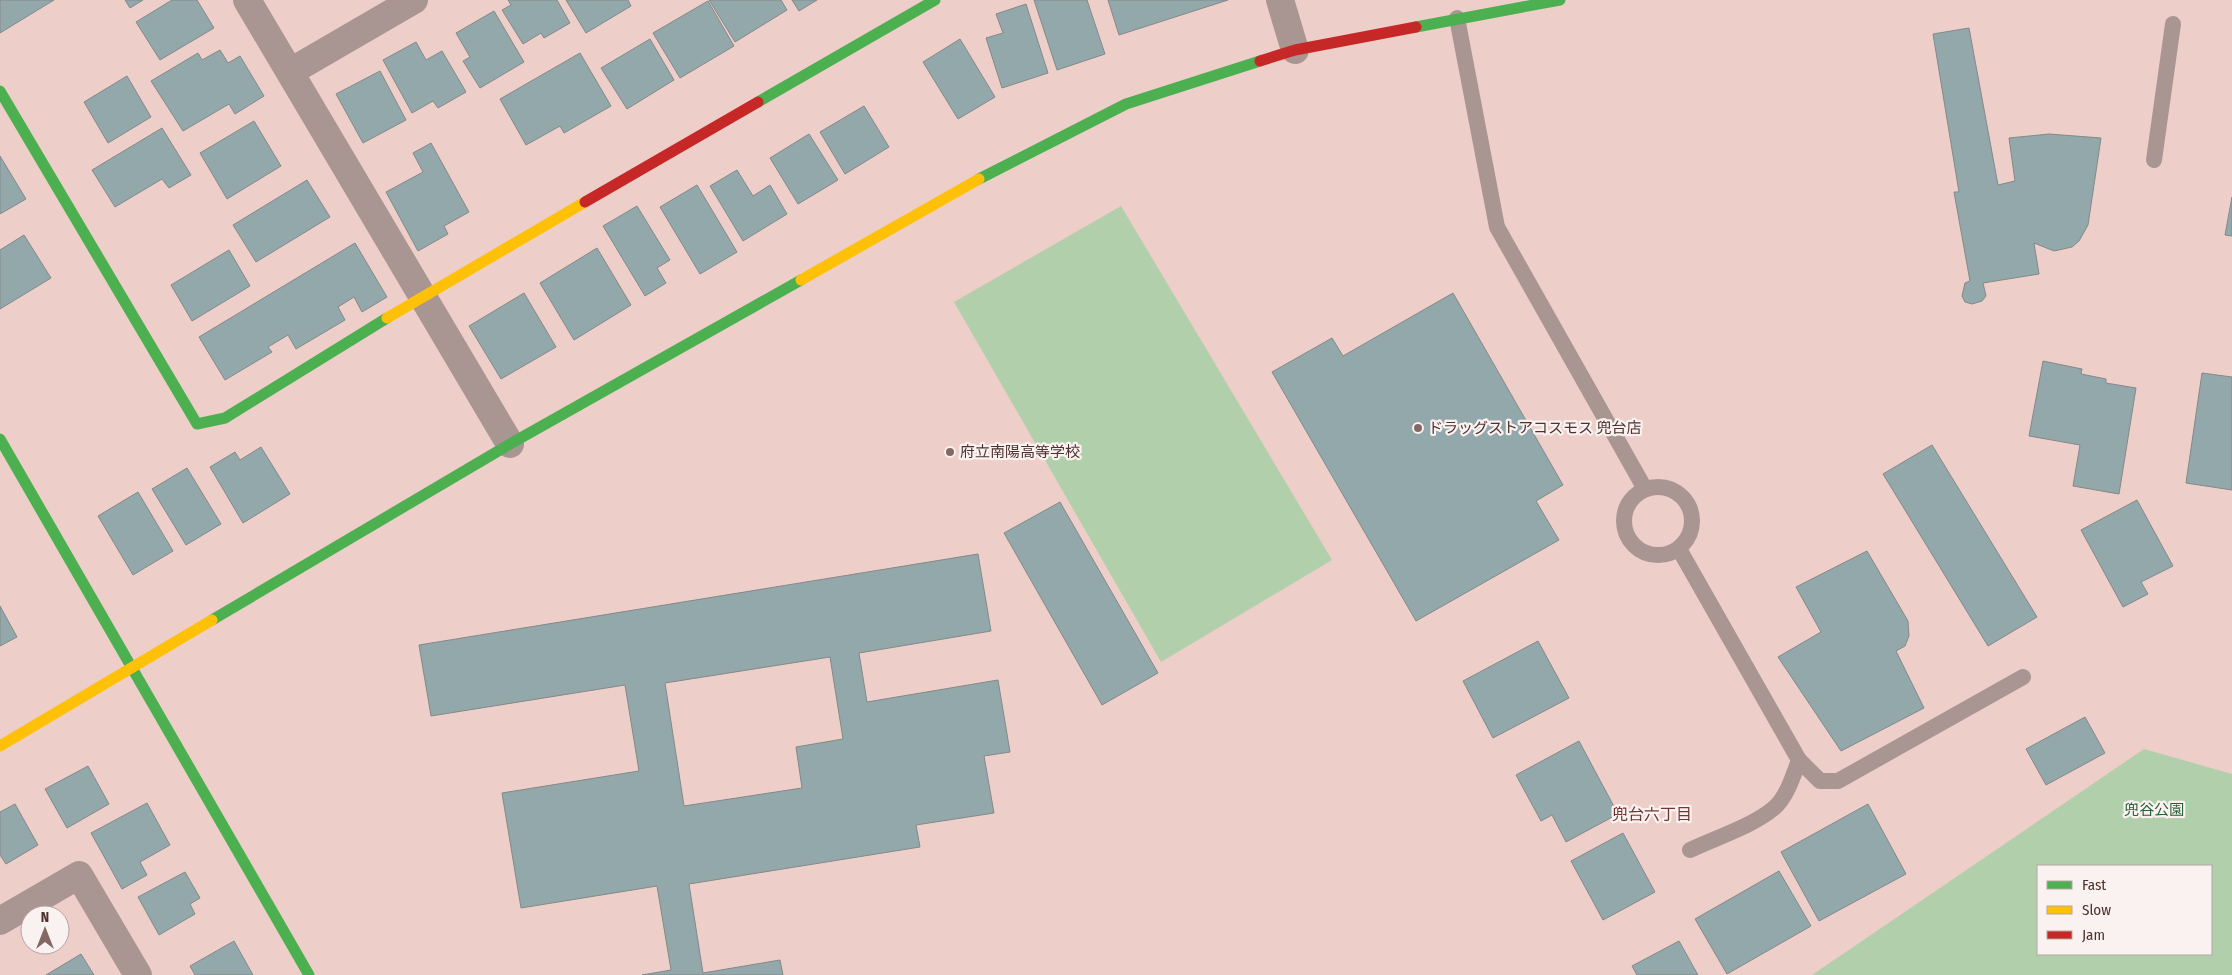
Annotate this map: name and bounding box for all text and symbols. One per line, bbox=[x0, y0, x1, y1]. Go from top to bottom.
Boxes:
place label: ドラッグストアコスモス 兜台店 bbox=[1428, 419, 1642, 437]
marker: ドラッグストアコスモス 兜台店 bbox=[1412, 422, 1424, 434]
place label: 府立南陽高等学校 bbox=[960, 443, 1080, 461]
marker: 府立南陽高等学校 bbox=[944, 446, 956, 458]
park label: 兜谷公園 bbox=[2124, 801, 2184, 819]
district label: 兜台六丁目 bbox=[1612, 805, 1692, 824]
legend bbox=[2037, 865, 2212, 955]
text: Fast bbox=[2082, 876, 2106, 894]
text: Slow bbox=[2082, 901, 2111, 919]
north arrow bbox=[20, 905, 70, 955]
text: N bbox=[41, 909, 49, 926]
text: Jam bbox=[2082, 926, 2105, 944]

